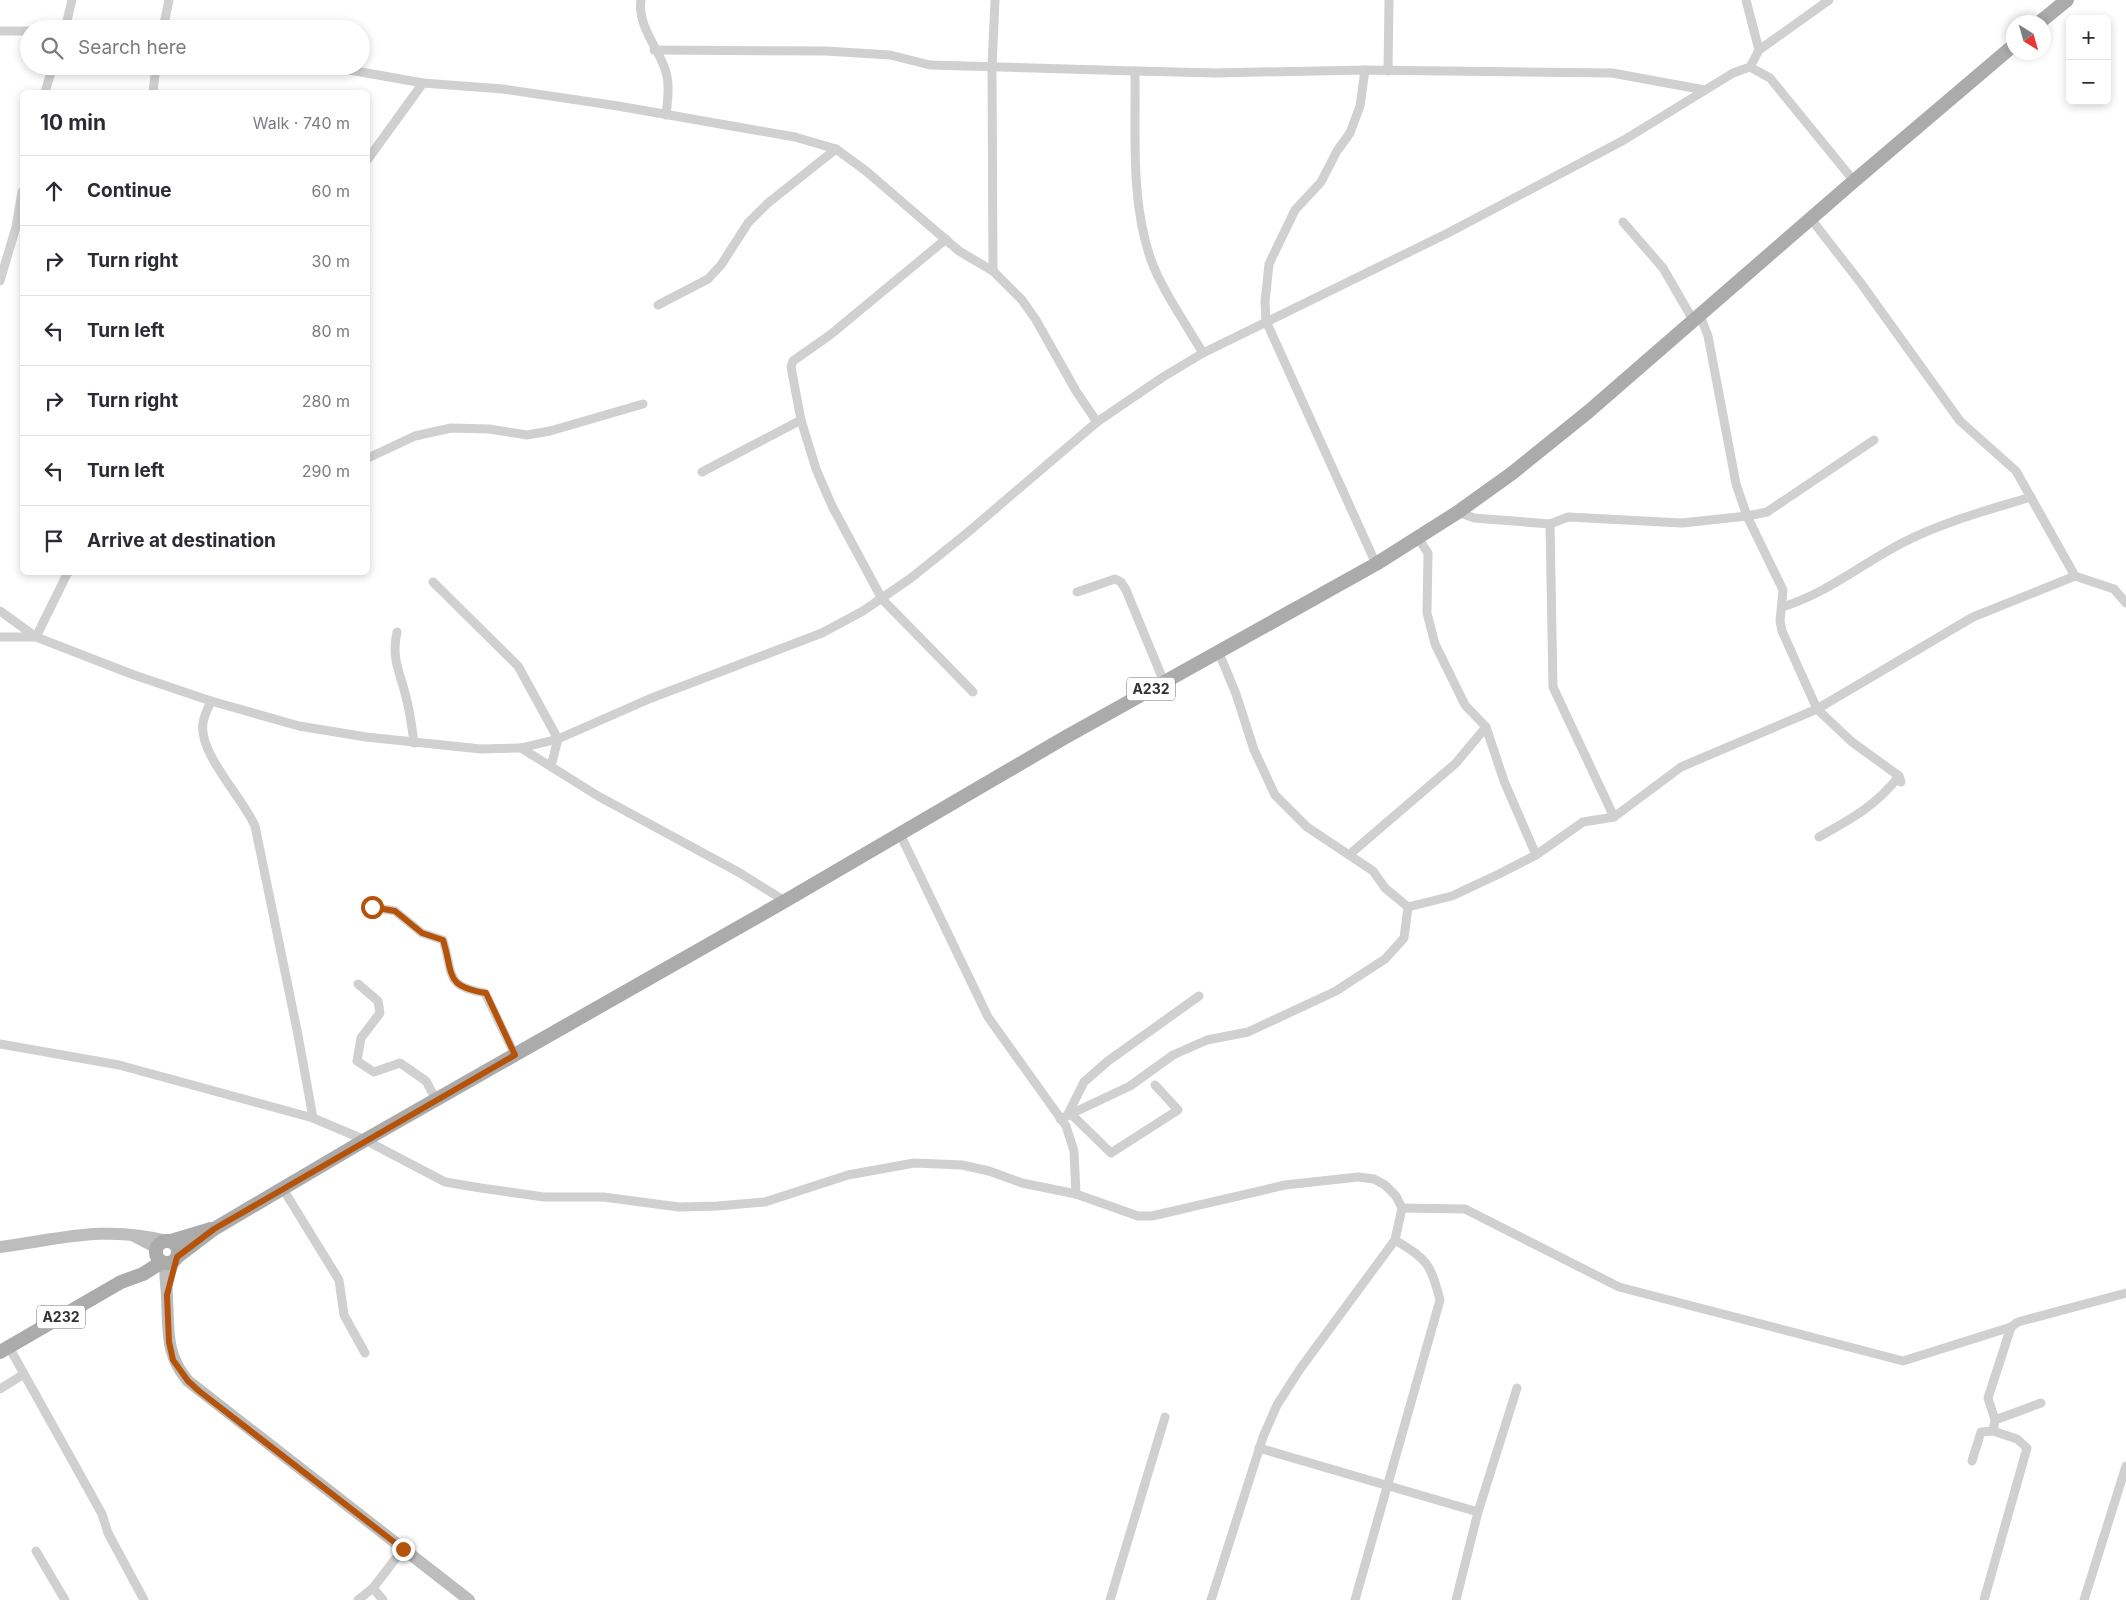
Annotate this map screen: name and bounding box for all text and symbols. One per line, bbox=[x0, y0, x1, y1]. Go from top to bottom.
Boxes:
north arrow bbox=[2006, 15, 2051, 60]
map controls bbox=[2066, 15, 2111, 105]
button: + bbox=[2066, 15, 2111, 60]
search box bbox=[20, 20, 370, 75]
icon: search bbox=[38, 34, 66, 62]
text: Search here bbox=[78, 36, 187, 59]
button: − bbox=[2066, 60, 2111, 105]
text: 10 min bbox=[40, 110, 106, 135]
text: Walk · 740 m bbox=[253, 113, 350, 133]
icon: ahead bbox=[40, 177, 68, 205]
text: Continue bbox=[87, 179, 172, 202]
text: 60 m bbox=[311, 181, 350, 201]
icon: right bbox=[40, 247, 68, 275]
text: Turn right bbox=[87, 249, 178, 272]
text: 30 m bbox=[312, 251, 350, 271]
icon: left bbox=[40, 317, 68, 345]
text: Turn left bbox=[87, 319, 165, 342]
text: 80 m bbox=[311, 321, 350, 341]
icon: right bbox=[40, 387, 68, 415]
text: Turn right bbox=[87, 389, 178, 412]
text: 280 m bbox=[302, 391, 350, 411]
icon: left bbox=[40, 457, 68, 485]
text: Turn left bbox=[87, 459, 165, 482]
text: 290 m bbox=[302, 461, 350, 481]
icon: arrive bbox=[40, 527, 68, 555]
text: Arrive at destination bbox=[87, 529, 276, 552]
road number: A232 bbox=[1127, 678, 1175, 701]
route start bbox=[361, 896, 384, 919]
road number: A232 bbox=[37, 1305, 85, 1328]
route end bbox=[392, 1538, 415, 1561]

